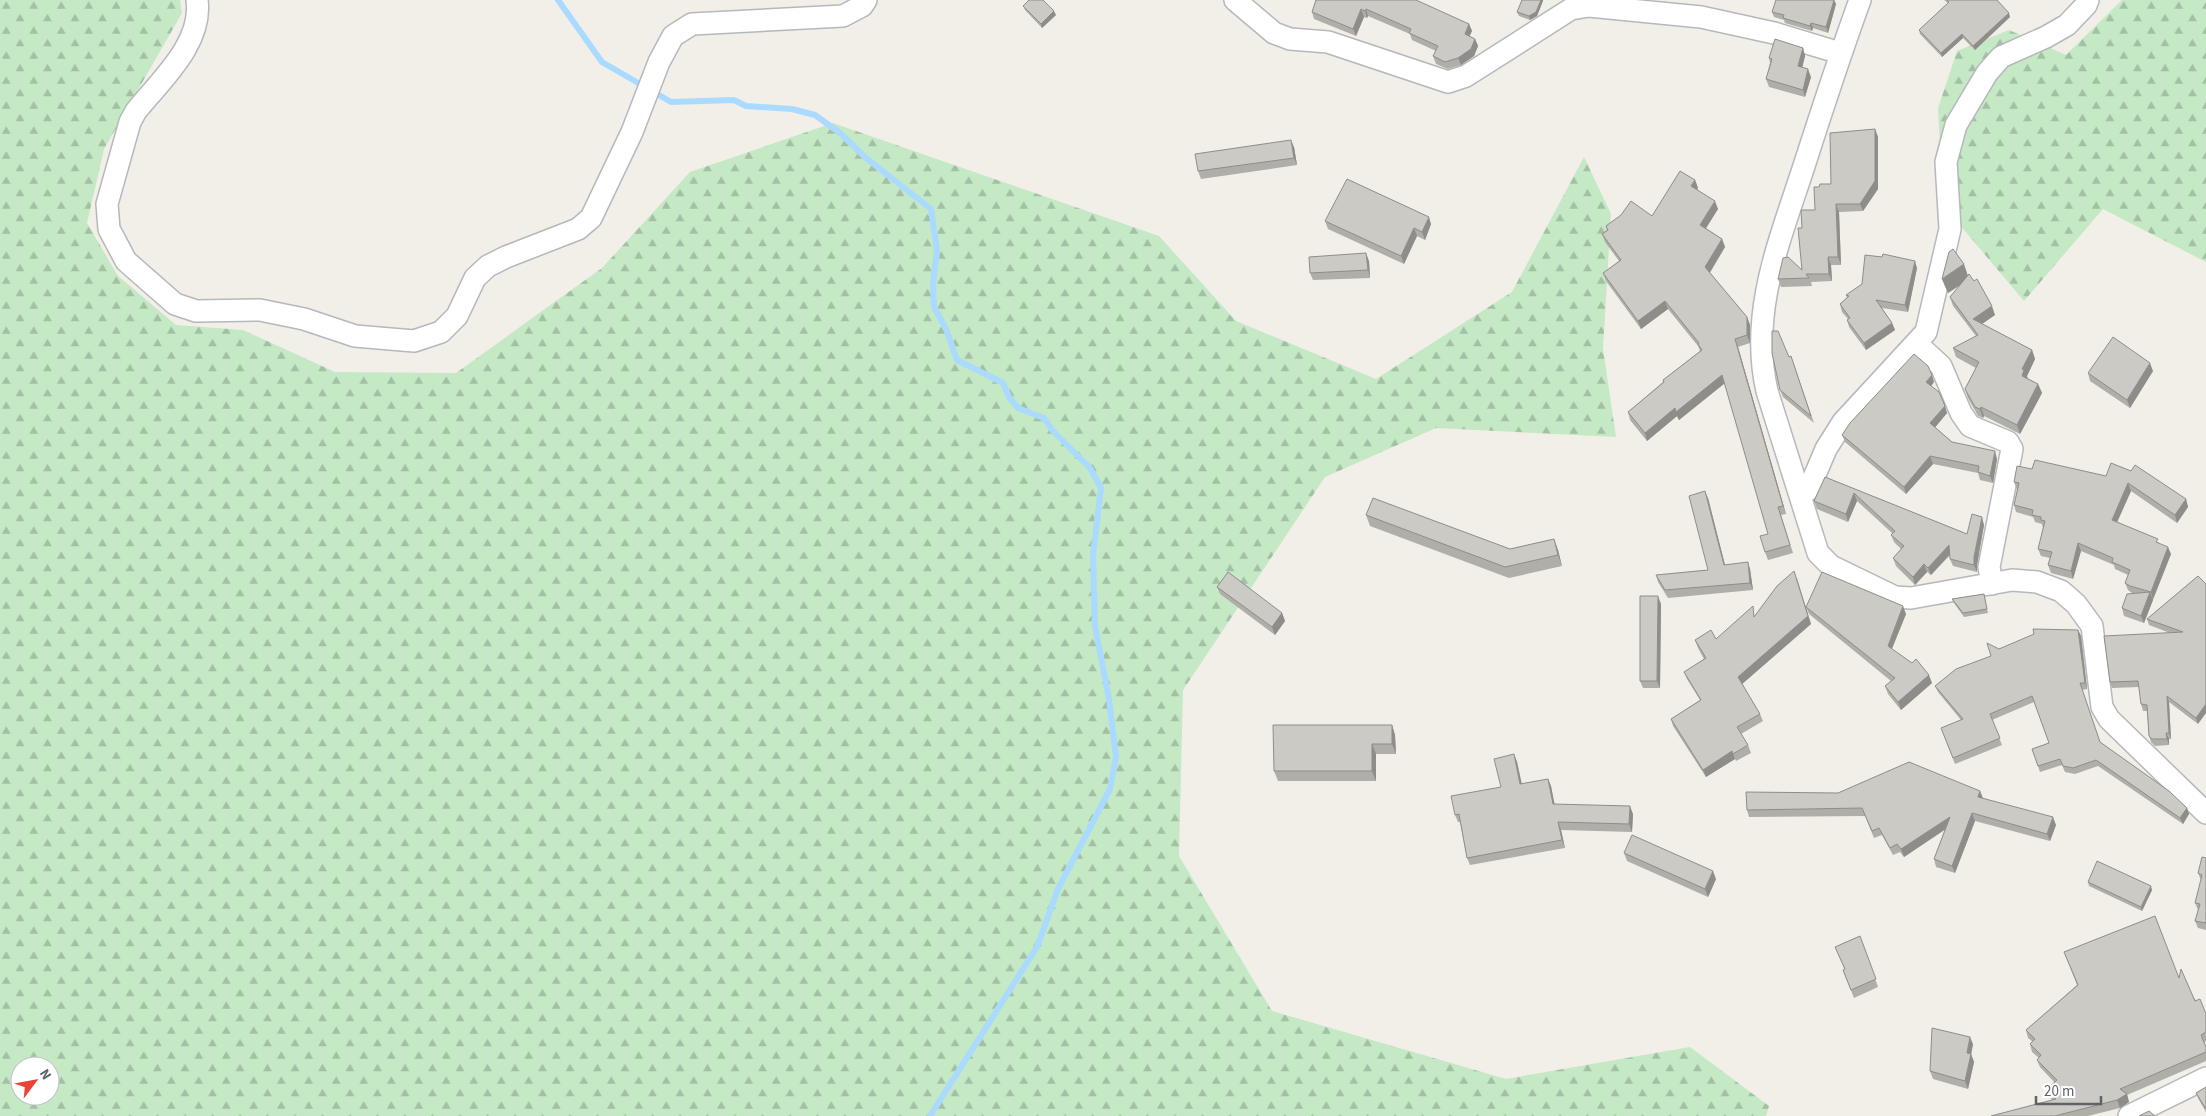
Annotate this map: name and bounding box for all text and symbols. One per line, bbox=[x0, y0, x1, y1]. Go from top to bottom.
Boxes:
north arrow bbox=[10, 1056, 60, 1106]
text: N bbox=[34, 1065, 56, 1084]
scale bar bbox=[2036, 1074, 2101, 1106]
text: 20 m bbox=[2044, 1081, 2074, 1102]

